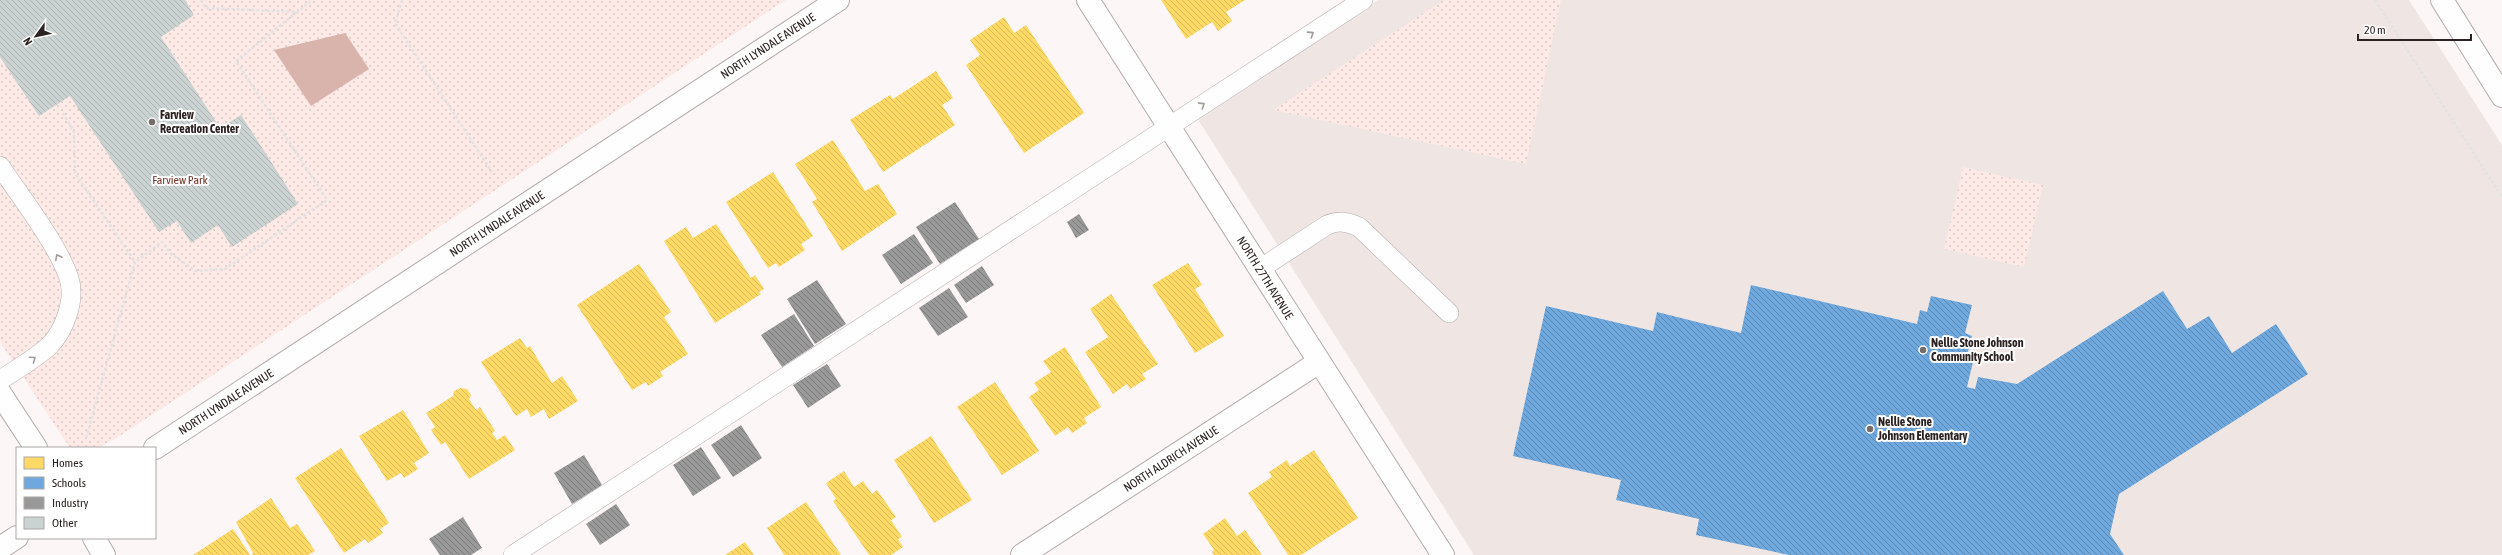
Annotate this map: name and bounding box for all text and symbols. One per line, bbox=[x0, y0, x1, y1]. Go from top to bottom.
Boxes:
street label: NORTH LYNDALE AVENUE bbox=[718, 10, 818, 82]
north arrow bbox=[16, 16, 56, 56]
scale bar bbox=[2358, 16, 2471, 42]
text: 20 m bbox=[2364, 23, 2386, 37]
one-way arrow bbox=[1307, 31, 1314, 39]
text: N bbox=[21, 35, 34, 47]
one-way arrow bbox=[1198, 103, 1205, 110]
place label: Farview Recreation Center bbox=[160, 108, 239, 136]
marker: Farview Recreation Center bbox=[147, 117, 157, 127]
park label: Farview Park bbox=[152, 173, 209, 187]
street label: NORTH LYNDALE AVENUE bbox=[447, 188, 547, 260]
street label: NORTH 27TH AVENUE bbox=[1234, 234, 1296, 322]
one-way arrow bbox=[56, 253, 63, 261]
place label: Nellie Stone Johnson Community School bbox=[1931, 336, 2024, 364]
marker: Nellie Stone Johnson Community School bbox=[1918, 345, 1928, 355]
one-way arrow bbox=[28, 357, 35, 364]
street label: NORTH LYNDALE AVENUE bbox=[176, 366, 276, 438]
place label: Nellie Stone Johnson Elementary bbox=[1877, 415, 1968, 443]
street label: NORTH ALDRICH AVENUE bbox=[1121, 423, 1221, 495]
marker: Nellie Stone Johnson Elementary bbox=[1865, 424, 1875, 434]
legend bbox=[16, 447, 156, 539]
text: Homes bbox=[52, 456, 83, 470]
text: Schools bbox=[52, 476, 86, 490]
text: Industry bbox=[52, 496, 89, 510]
text: Other bbox=[52, 516, 78, 530]

